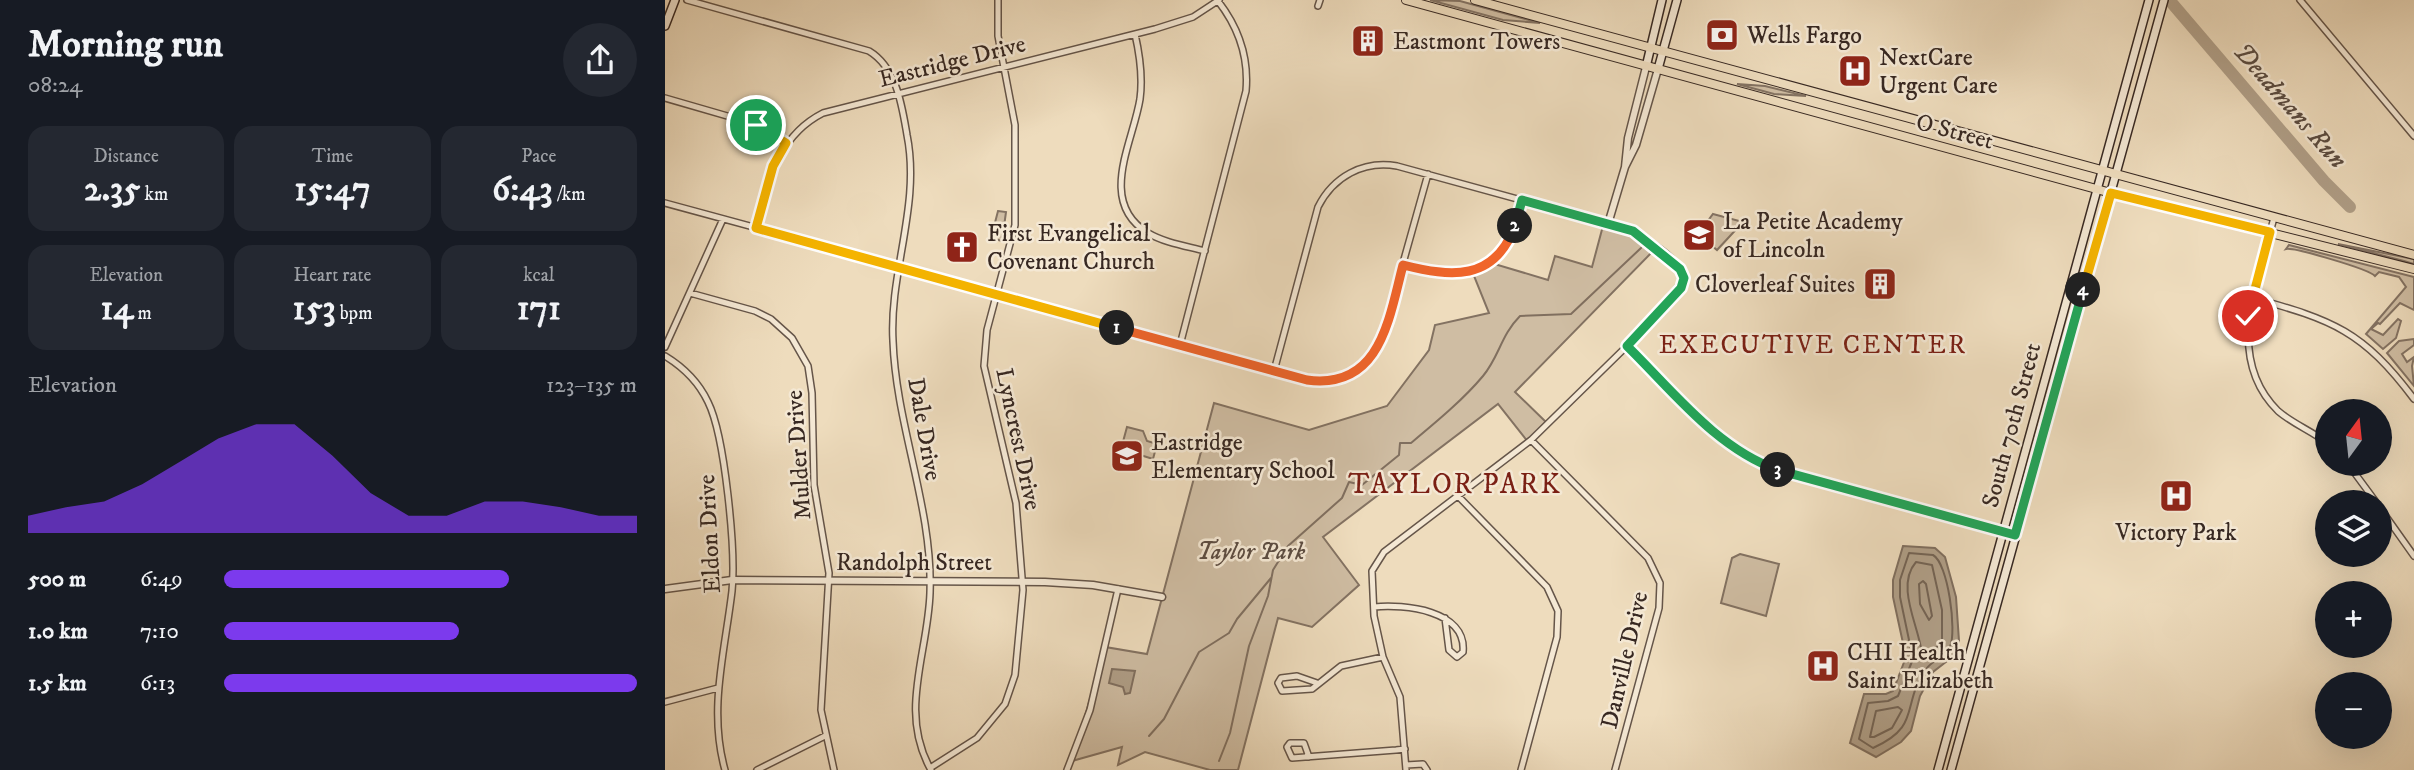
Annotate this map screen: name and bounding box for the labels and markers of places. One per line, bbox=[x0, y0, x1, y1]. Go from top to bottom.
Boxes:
bank icon: Wells Fargo bbox=[1703, 16, 1741, 54]
place label: Wells Fargo bbox=[1746, 21, 1862, 51]
building icon: Eastmont Towers bbox=[1349, 22, 1387, 60]
place label: Eastmont Towers bbox=[1393, 27, 1560, 57]
place label: NextCare Urgent Care bbox=[1879, 43, 1998, 101]
hospital icon: NextCare Urgent Care bbox=[1836, 52, 1874, 90]
pin bbox=[726, 95, 786, 155]
place label: La Petite Academy of Lincoln bbox=[1723, 207, 1903, 265]
pin: 2 bbox=[1497, 208, 1533, 244]
school or university icon: La Petite Academy of Lincoln bbox=[1680, 216, 1718, 254]
place label: First Evangelical Covenant Church bbox=[987, 219, 1155, 277]
church icon: First Evangelical Covenant Church bbox=[943, 228, 981, 266]
building icon: Cloverleaf Suites bbox=[1861, 265, 1899, 303]
place label: Cloverleaf Suites bbox=[1695, 270, 1855, 300]
pin: 4 bbox=[2065, 272, 2101, 308]
pin bbox=[2218, 286, 2278, 346]
pin: 1 bbox=[1099, 310, 1135, 346]
place label: Eastridge Elementary School bbox=[1151, 428, 1335, 486]
school or university icon: Eastridge Elementary School bbox=[1108, 437, 1146, 475]
pin: 3 bbox=[1761, 452, 1795, 488]
hospital icon: Victory Park bbox=[2157, 477, 2195, 515]
place label: Victory Park bbox=[2114, 518, 2237, 548]
place label: CHI Health Saint Elizabeth bbox=[1847, 638, 1994, 696]
hospital icon: CHI Health Saint Elizabeth bbox=[1804, 647, 1842, 685]

